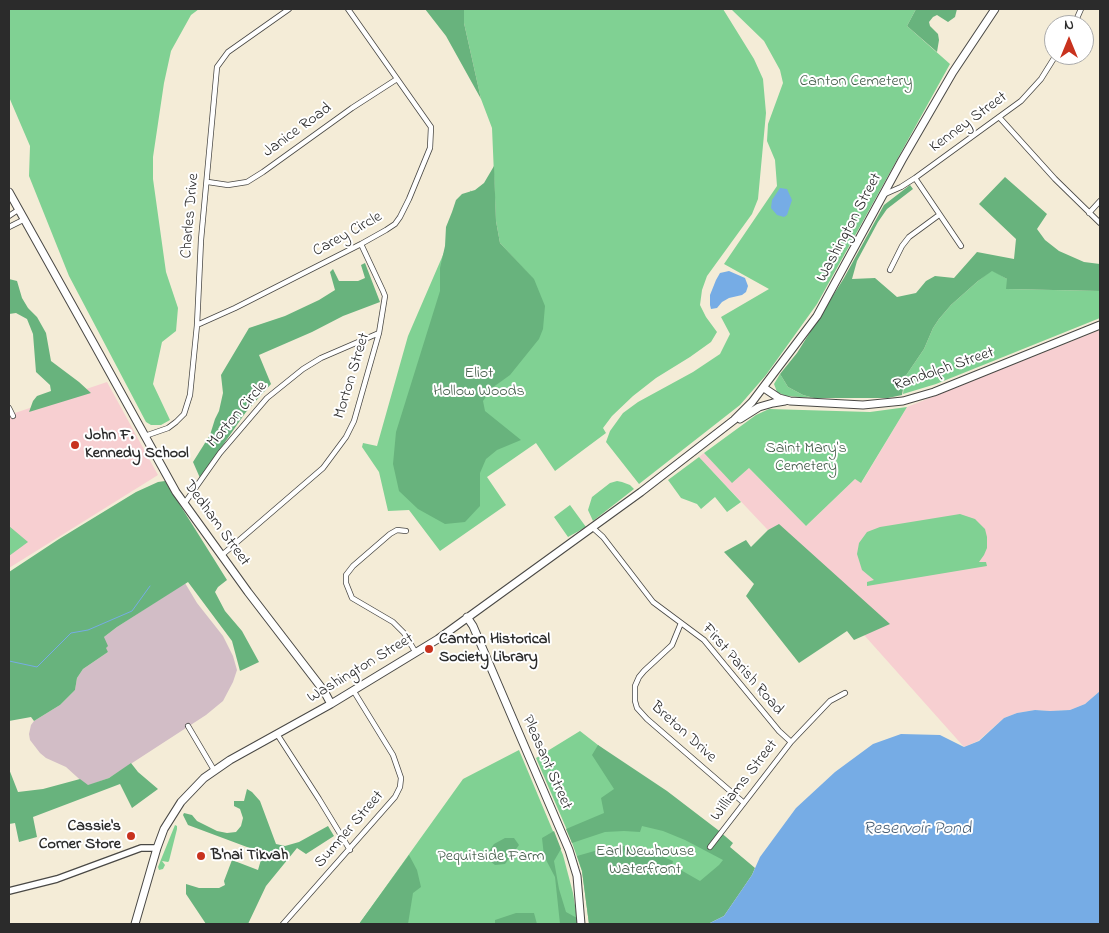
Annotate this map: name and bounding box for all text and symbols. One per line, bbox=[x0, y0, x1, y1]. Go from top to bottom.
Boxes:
north arrow bbox=[1044, 15, 1094, 65]
text: N bbox=[1064, 15, 1074, 36]
park label: Canton Cemetery bbox=[800, 72, 912, 92]
street label: Kenney Street bbox=[927, 88, 1011, 158]
street label: Janice Road bbox=[260, 100, 336, 162]
street label: Washington Street bbox=[813, 170, 887, 286]
street label: Charles Drive bbox=[178, 173, 204, 259]
street label: Carey Circle bbox=[310, 208, 386, 262]
street label: Morton Street bbox=[331, 331, 375, 421]
street label: Randolph Street bbox=[891, 344, 997, 396]
park label: Eliot Hollow Woods bbox=[433, 364, 525, 402]
street label: Morton Circle bbox=[204, 378, 272, 452]
place label: John F. Kennedy School bbox=[85, 426, 189, 464]
marker: John F. Kennedy School bbox=[69, 439, 81, 451]
park label: Saint Mary's Cemetery bbox=[765, 439, 847, 477]
street label: Dedham Street bbox=[179, 478, 253, 570]
street label: First Parish Road bbox=[697, 620, 787, 720]
street label: Washington Street bbox=[304, 630, 418, 708]
place label: Canton Historical Society Library bbox=[439, 630, 550, 668]
marker: Canton Historical Society Library bbox=[423, 643, 435, 655]
street label: Breton Drive bbox=[646, 698, 720, 768]
street label: Pleasant Street bbox=[517, 713, 575, 813]
street label: Williams Street bbox=[707, 737, 783, 825]
street label: Sumner Street bbox=[311, 787, 389, 873]
place label: Cassie's Corner Store bbox=[39, 817, 121, 855]
water label: Reservoir Pond bbox=[863, 819, 971, 841]
marker: Cassie's Corner Store bbox=[125, 830, 137, 842]
park label: Earl Newhouse Waterfront bbox=[596, 842, 694, 880]
place label: B'nai Tikvah bbox=[211, 846, 288, 866]
park label: Pequitside Farm bbox=[437, 847, 545, 867]
marker: B'nai Tikvah bbox=[195, 850, 207, 862]

